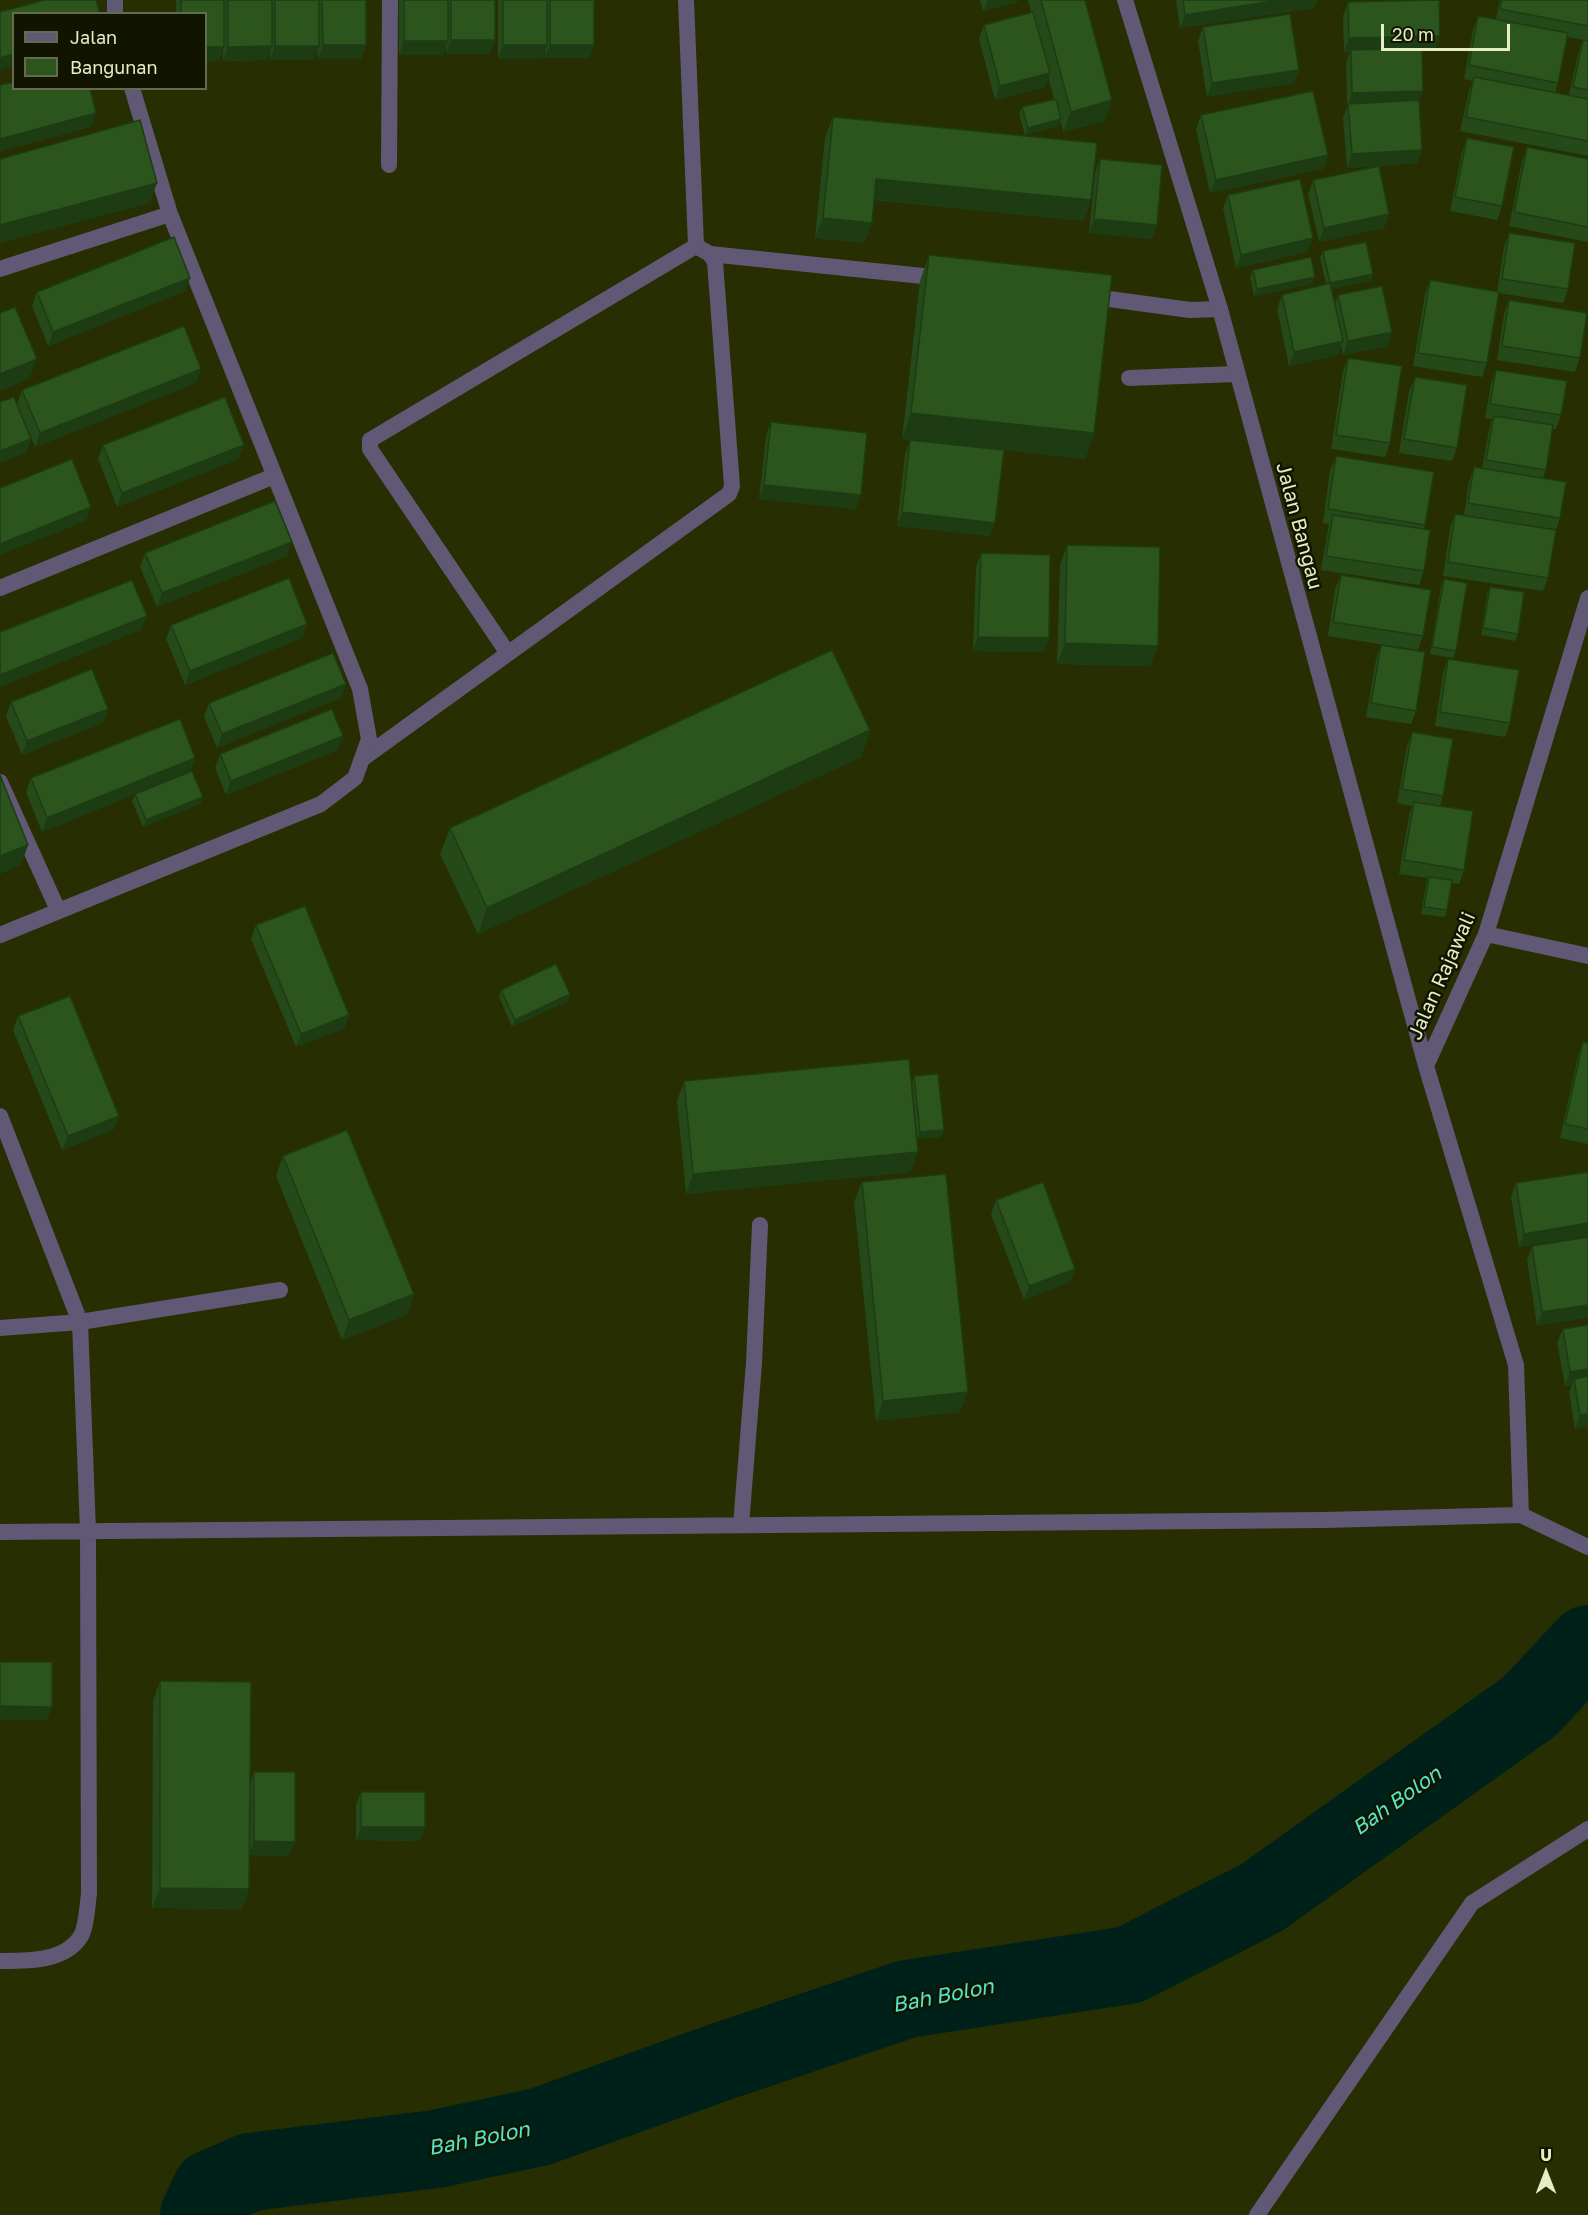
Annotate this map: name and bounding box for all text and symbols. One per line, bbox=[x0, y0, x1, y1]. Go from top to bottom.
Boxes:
legend bbox=[12, 12, 207, 90]
scale bar bbox=[1384, 12, 1513, 50]
text: 20 m bbox=[1392, 23, 1434, 45]
text: Jalan bbox=[70, 26, 117, 48]
text: Bangunan bbox=[70, 56, 158, 78]
street label: Jalan Bangau bbox=[1271, 460, 1327, 592]
street label: Jalan Rajawali bbox=[1403, 908, 1481, 1044]
water label: Bah Bolon bbox=[1348, 1761, 1446, 1841]
water label: Bah Bolon bbox=[890, 1974, 996, 2018]
water label: Bah Bolon bbox=[426, 2117, 532, 2161]
north arrow bbox=[1516, 2143, 1576, 2203]
text: U bbox=[1540, 2145, 1552, 2165]

